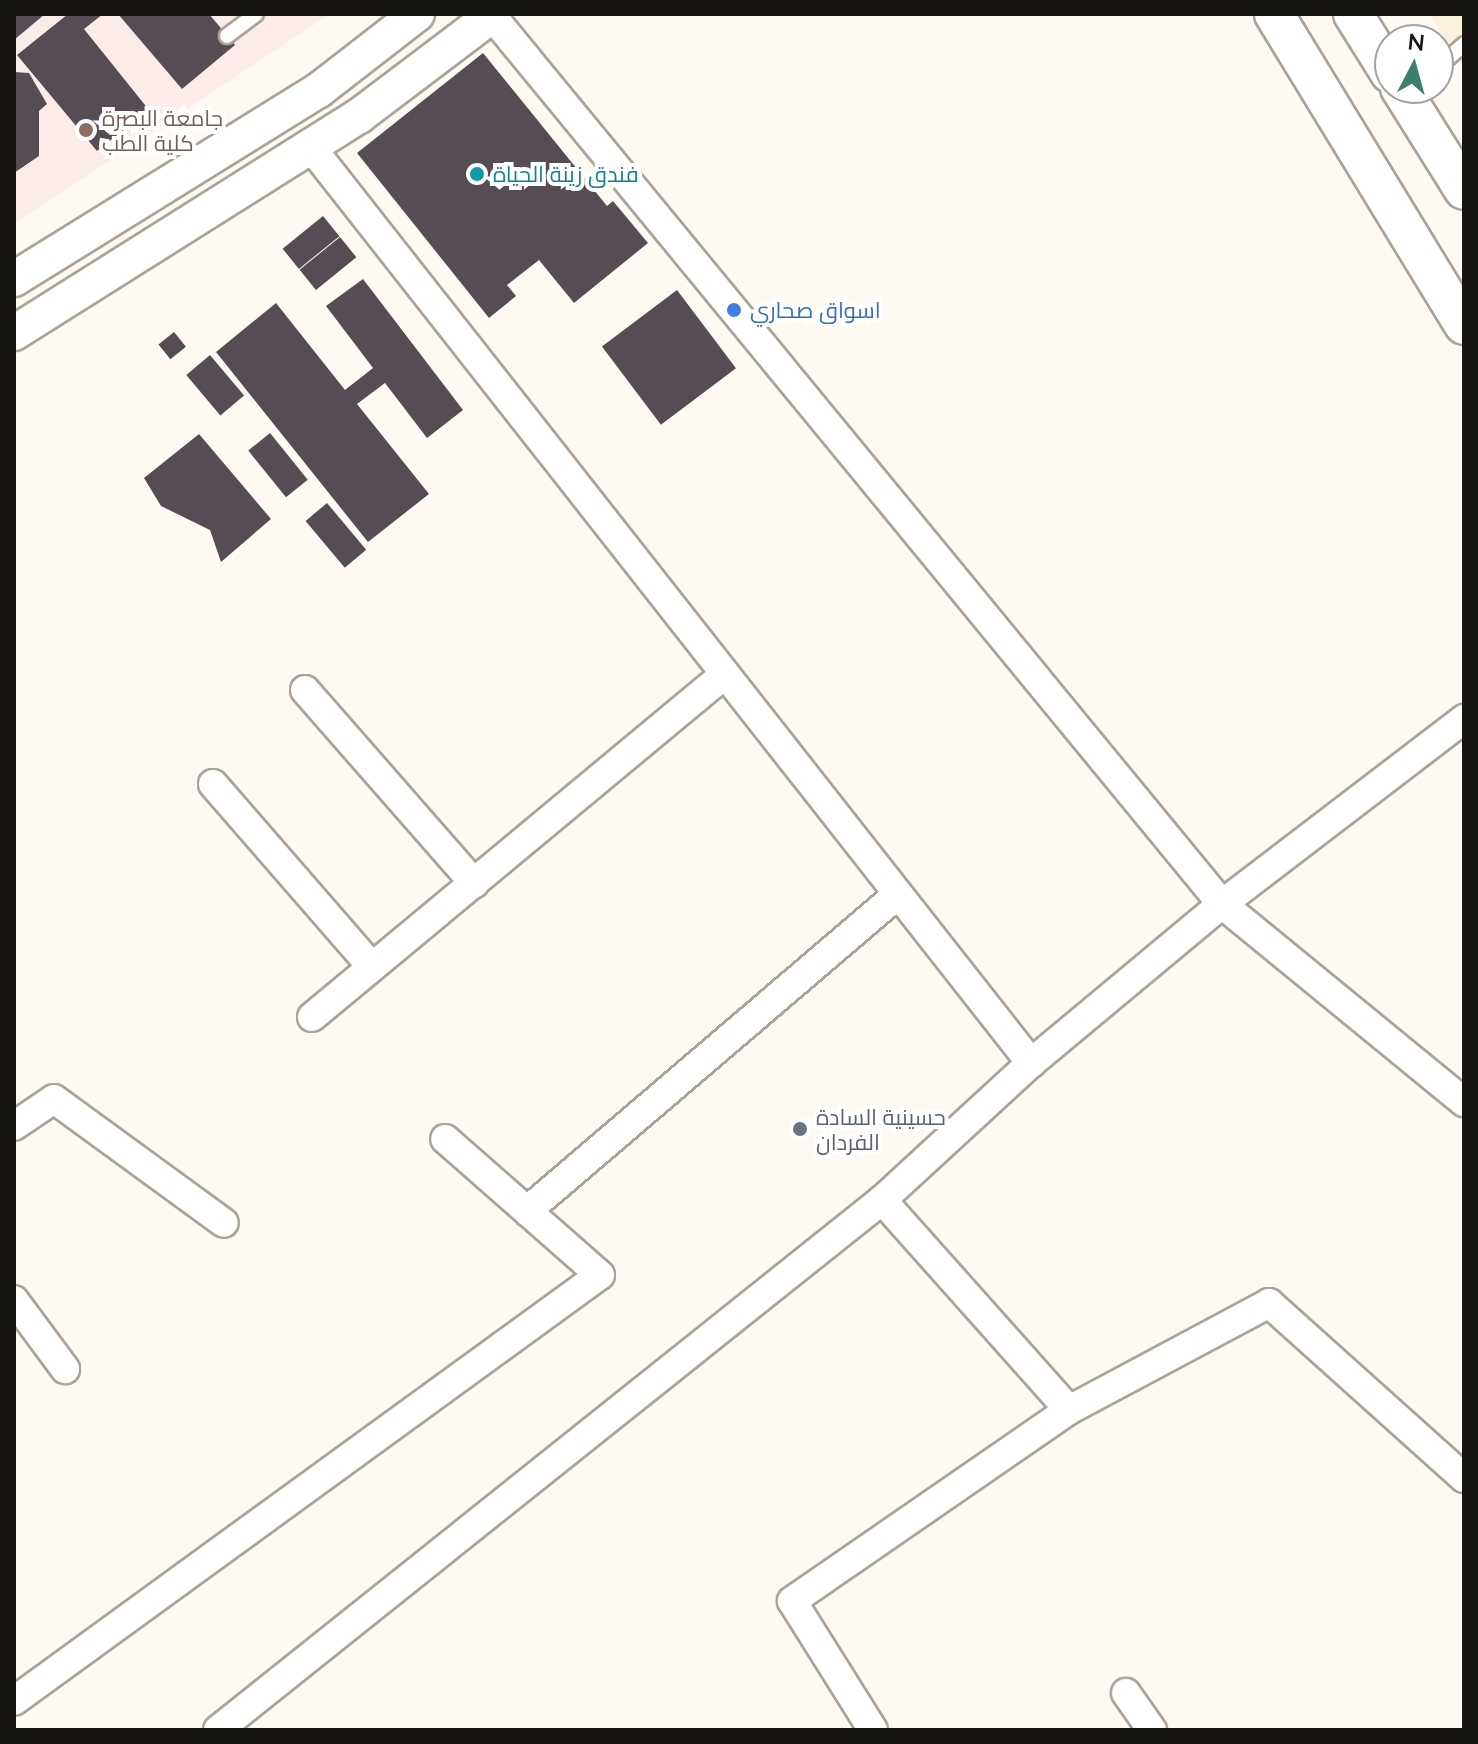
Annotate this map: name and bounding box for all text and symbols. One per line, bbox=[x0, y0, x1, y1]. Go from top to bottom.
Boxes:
north arrow bbox=[1374, 24, 1454, 104]
text: N bbox=[1407, 27, 1426, 56]
place label: جامعة البصرة كلية الطب bbox=[102, 104, 223, 156]
marker: جامعة البصرة كلية الطب bbox=[77, 121, 95, 139]
place label: فندق زينة الحياة bbox=[493, 161, 638, 187]
marker: فندق زينة الحياة bbox=[468, 165, 486, 183]
place label: اسواق صحاري bbox=[750, 297, 881, 323]
marker: اسواق صحاري bbox=[725, 301, 743, 319]
place label: حسينية السادة الفردان bbox=[816, 1103, 946, 1154]
marker: حسينية السادة الفردان bbox=[791, 1120, 809, 1138]

